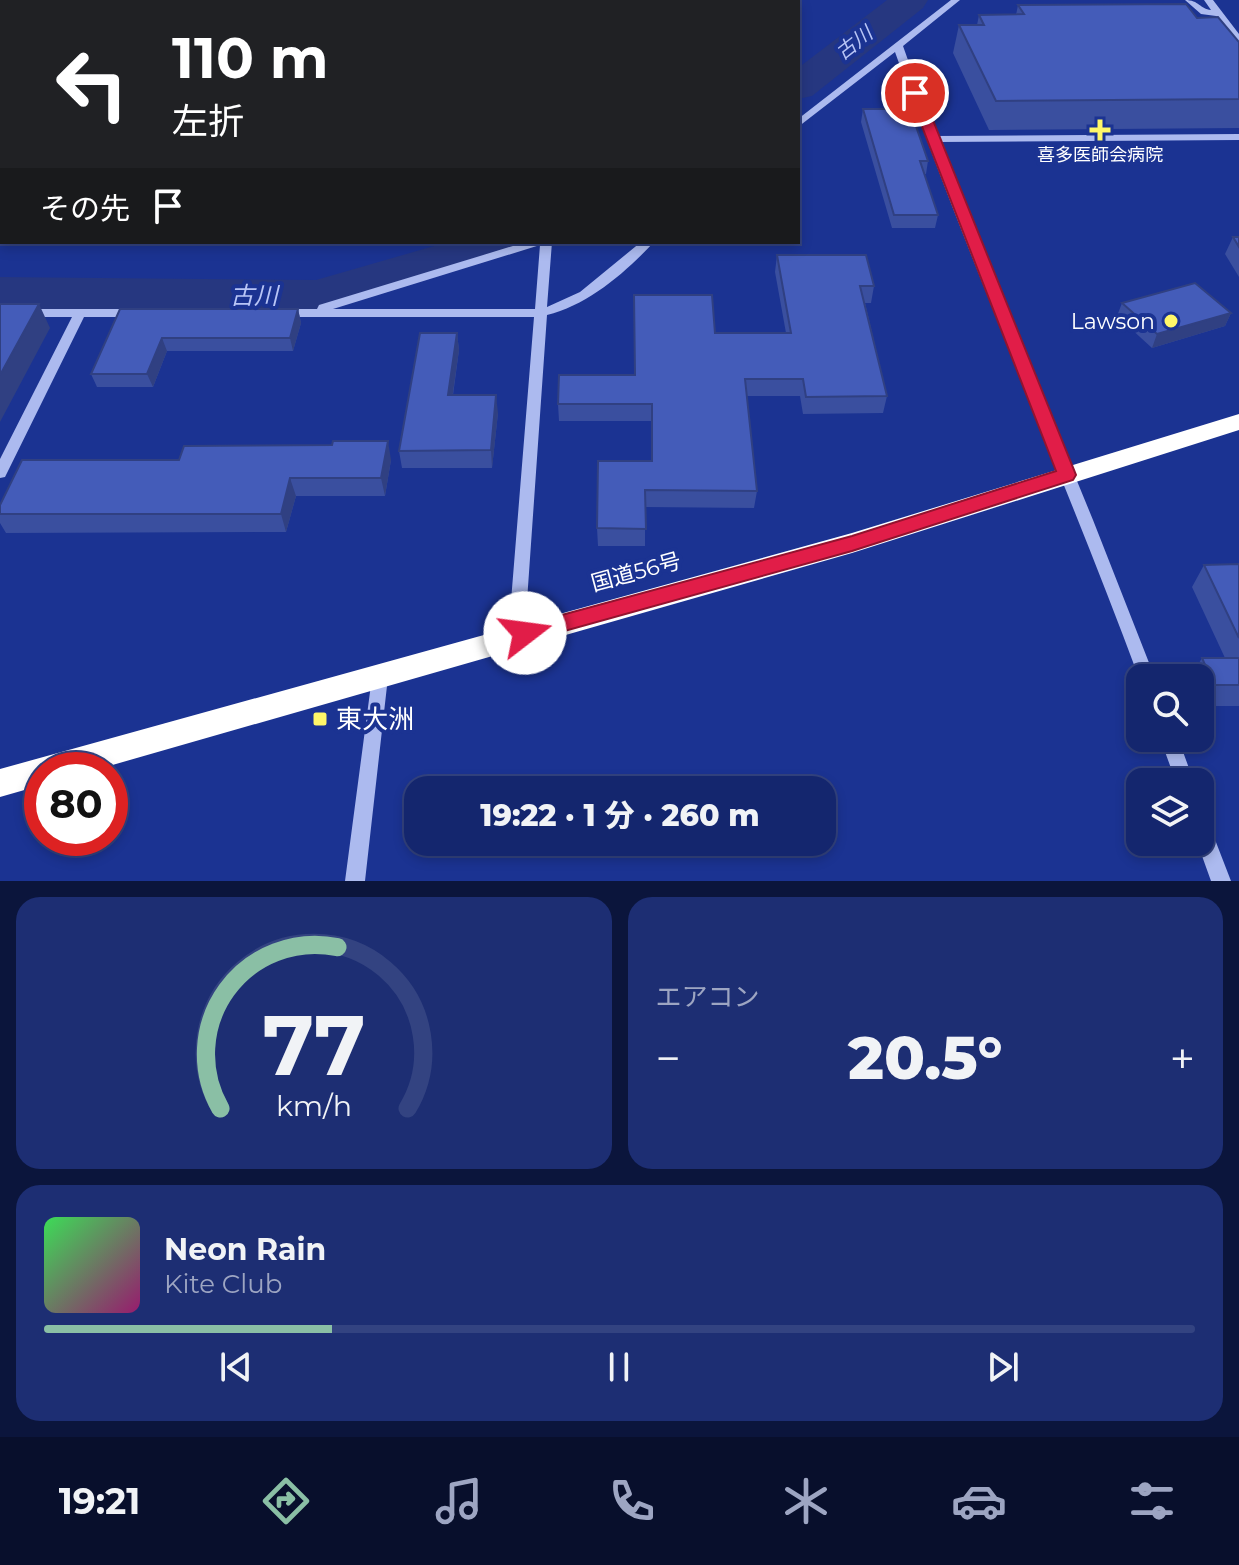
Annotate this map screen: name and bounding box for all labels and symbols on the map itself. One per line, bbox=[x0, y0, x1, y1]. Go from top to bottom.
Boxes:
water label: 古川 bbox=[831, 20, 879, 65]
pin bbox=[881, 59, 949, 127]
marker: 喜多医師会病院 bbox=[1089, 119, 1111, 141]
place label: 喜多医師会病院 bbox=[1037, 144, 1163, 166]
water label: 古川 bbox=[230, 281, 281, 310]
place label: Lawson bbox=[1071, 308, 1155, 335]
marker: Lawson bbox=[1162, 312, 1180, 330]
street label: 国道56号 bbox=[588, 547, 684, 597]
position arrow bbox=[483, 591, 567, 675]
place label: 東大洲 bbox=[336, 703, 414, 735]
marker: 東大洲 bbox=[311, 710, 329, 728]
speed limit sign: 80 bbox=[24, 752, 128, 856]

